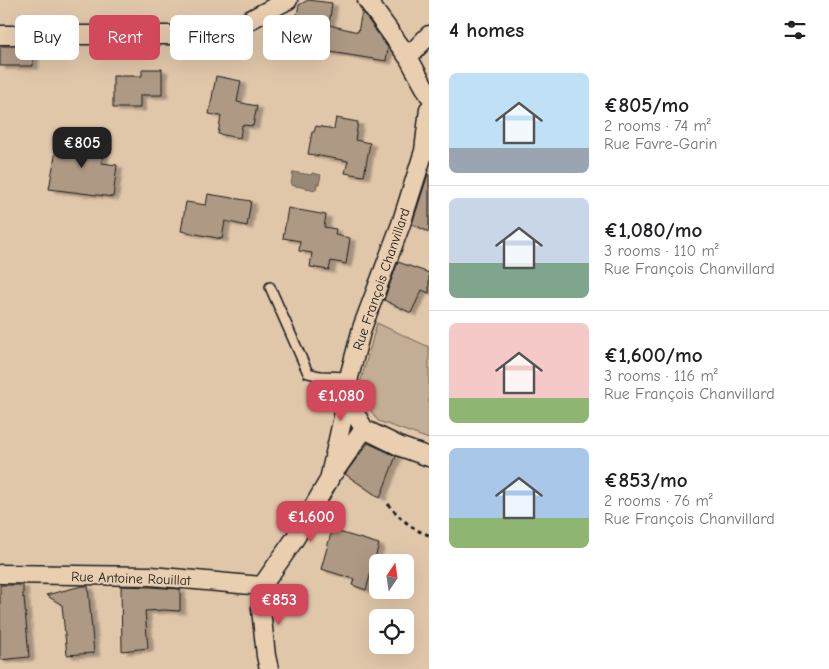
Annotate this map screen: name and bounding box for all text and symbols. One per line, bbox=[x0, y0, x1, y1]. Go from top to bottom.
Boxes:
chip: Buy bbox=[15, 15, 79, 60]
chip: Rent bbox=[89, 15, 160, 60]
chip: Filters bbox=[170, 15, 253, 60]
chip: New bbox=[263, 15, 330, 60]
icon: filters bbox=[781, 16, 809, 44]
text: 4 homes bbox=[449, 18, 524, 42]
icon: home bbox=[489, 93, 549, 153]
text: €805/mo bbox=[604, 93, 689, 117]
text: 2 rooms · 74 m² bbox=[604, 117, 711, 135]
pin: €805 bbox=[52, 126, 112, 169]
text: €805 bbox=[64, 134, 100, 152]
text: Rue Favre-Garin bbox=[604, 135, 717, 153]
street label: Rue François Chanvillard bbox=[349, 206, 414, 353]
icon: home bbox=[489, 218, 549, 278]
text: €1,080/mo bbox=[604, 218, 702, 242]
text: 3 rooms · 110 m² bbox=[604, 242, 719, 260]
text: Rue François Chanvillard bbox=[604, 260, 775, 278]
icon: home bbox=[489, 343, 549, 403]
text: €1,600/mo bbox=[604, 343, 703, 367]
text: 3 rooms · 116 m² bbox=[604, 367, 718, 385]
pin: €1,080 bbox=[300, 380, 382, 422]
text: Rue François Chanvillard bbox=[604, 385, 775, 403]
text: €1,080 bbox=[318, 387, 364, 405]
icon: home bbox=[489, 468, 549, 528]
text: €853/mo bbox=[604, 468, 688, 492]
text: 2 rooms · 76 m² bbox=[604, 492, 713, 510]
pin: €1,600 bbox=[270, 500, 352, 543]
text: €1,600 bbox=[287, 508, 335, 526]
text: Rue François Chanvillard bbox=[604, 510, 775, 528]
north arrow bbox=[369, 554, 414, 599]
map controls bbox=[369, 554, 414, 654]
street label: Rue Antoine Rouillat bbox=[71, 568, 192, 589]
pin: €853 bbox=[249, 584, 309, 626]
text: €853 bbox=[261, 591, 297, 609]
button: locate bbox=[369, 609, 414, 654]

